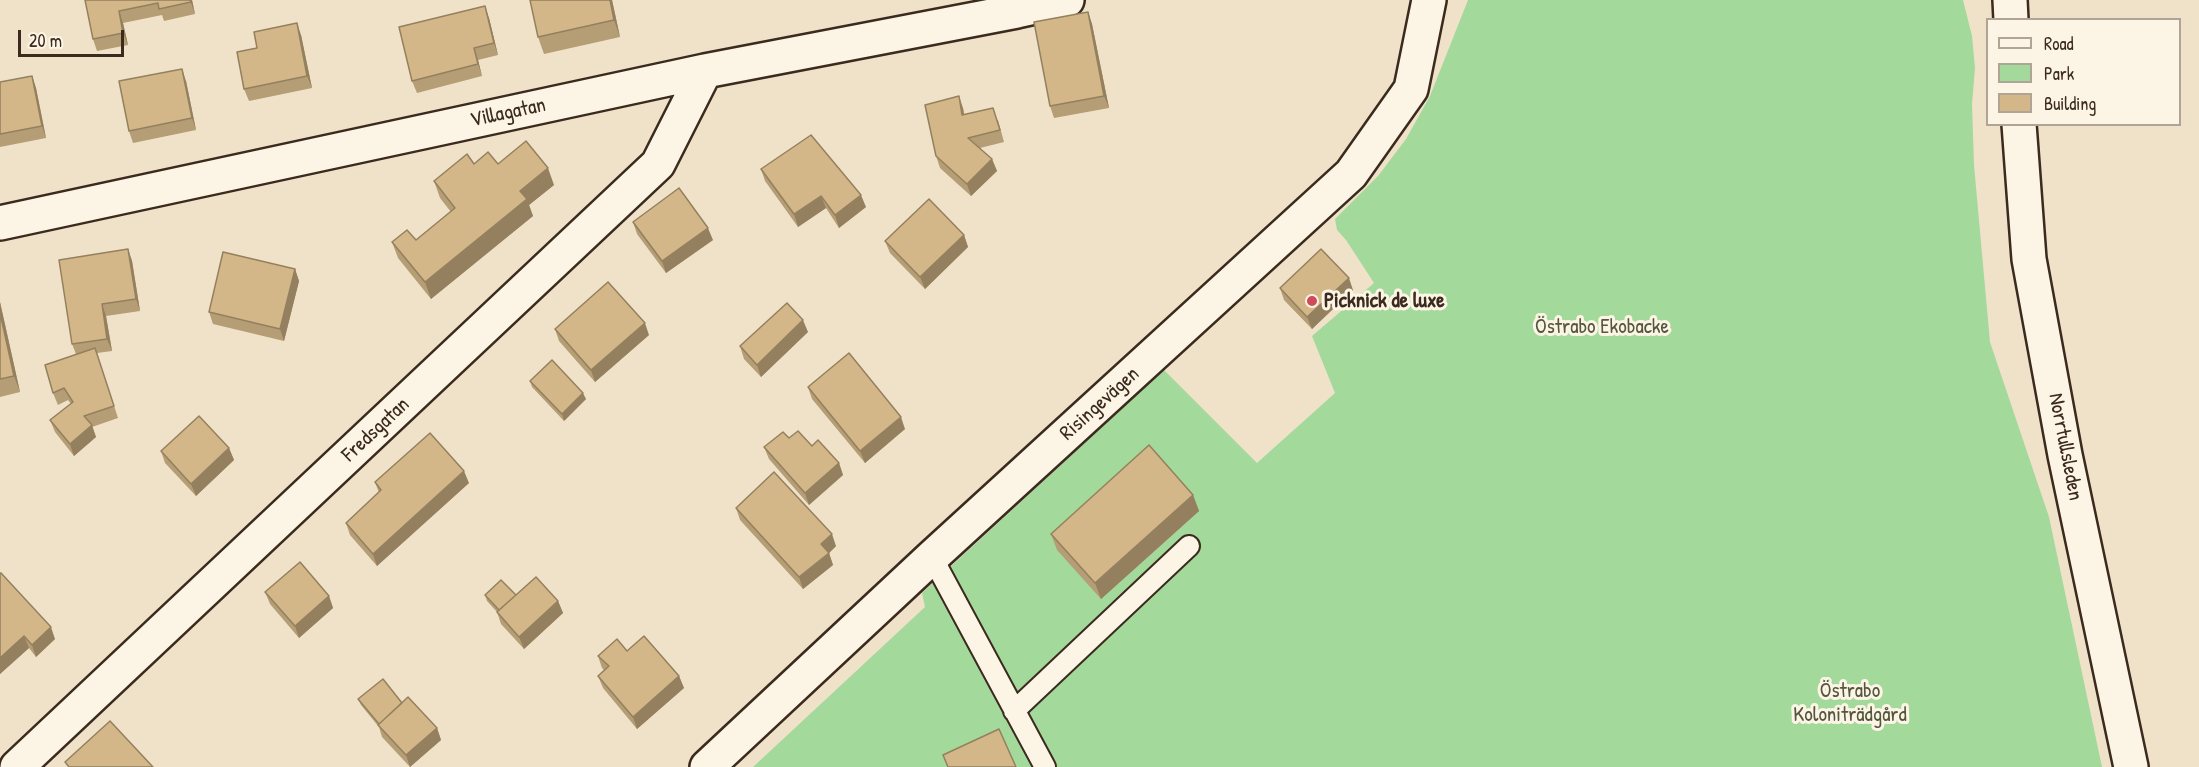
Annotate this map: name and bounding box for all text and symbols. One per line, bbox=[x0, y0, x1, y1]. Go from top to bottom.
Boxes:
scale bar bbox=[21, 18, 128, 56]
legend bbox=[1986, 18, 2181, 126]
text: 20 m bbox=[29, 28, 62, 53]
text: Road bbox=[2044, 31, 2074, 56]
text: Park bbox=[2044, 61, 2074, 86]
text: Building bbox=[2044, 91, 2096, 116]
street label: Villagatan bbox=[468, 93, 548, 133]
place label: Picknick de luxe bbox=[1324, 288, 1445, 314]
marker: Picknick de luxe bbox=[1305, 294, 1319, 308]
park label: Östrabo Ekobacke bbox=[1535, 314, 1669, 340]
street label: Risingevägen bbox=[1055, 362, 1145, 446]
street label: Norrtullsleden bbox=[2042, 391, 2088, 503]
street label: Fredsgatan bbox=[337, 392, 415, 468]
park label: Östrabo Koloniträdgård bbox=[1793, 678, 1907, 728]

